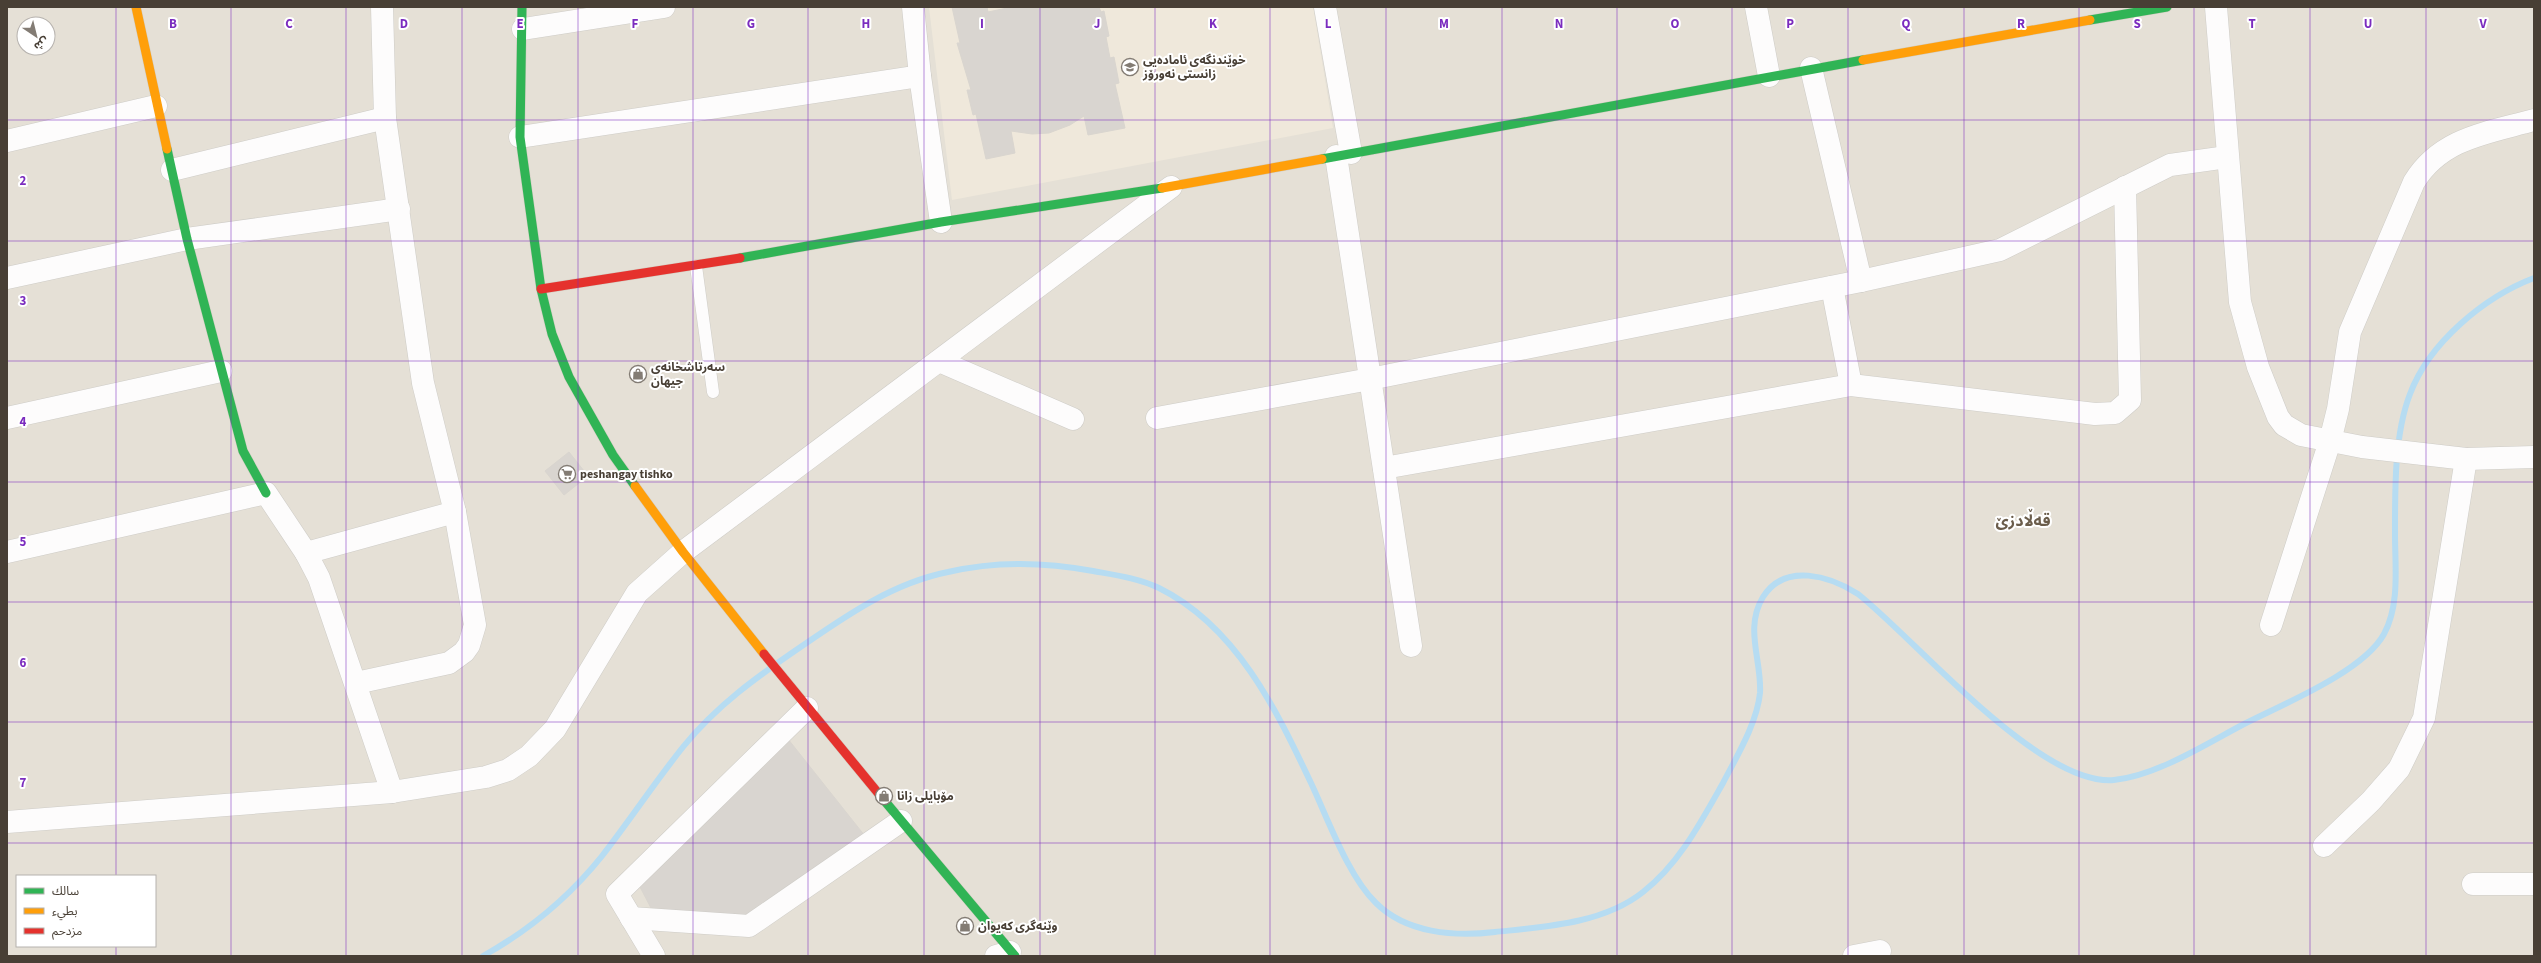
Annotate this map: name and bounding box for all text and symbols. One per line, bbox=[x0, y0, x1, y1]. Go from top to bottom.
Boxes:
text: B bbox=[169, 15, 177, 33]
text: C bbox=[285, 15, 293, 33]
text: D bbox=[400, 15, 408, 33]
text: E bbox=[516, 15, 524, 33]
text: F bbox=[632, 15, 639, 33]
text: G bbox=[747, 15, 755, 33]
text: H bbox=[862, 15, 870, 33]
text: I bbox=[980, 15, 984, 33]
text: J bbox=[1094, 15, 1100, 33]
text: K bbox=[1209, 15, 1218, 33]
text: L bbox=[1325, 15, 1332, 33]
text: M bbox=[1439, 15, 1449, 33]
text: N bbox=[1555, 15, 1563, 33]
text: O bbox=[1671, 15, 1680, 33]
text: P bbox=[1786, 15, 1794, 33]
text: Q bbox=[1902, 15, 1911, 33]
text: R bbox=[2017, 15, 2025, 33]
text: S bbox=[2133, 15, 2141, 33]
text: T bbox=[2248, 15, 2256, 33]
text: U bbox=[2364, 15, 2372, 33]
text: V bbox=[2478, 15, 2487, 33]
north arrow bbox=[16, 16, 56, 56]
text: ش bbox=[31, 33, 52, 54]
place label: خوێندنگەی ئامادەیی زانستی نەورۆز bbox=[1142, 52, 1246, 83]
school or university icon: خوێندنگەی ئامادەیی زانستی نەورۆز bbox=[1120, 57, 1140, 77]
text: 2 bbox=[20, 172, 27, 190]
text: 3 bbox=[20, 292, 27, 310]
place label: سەرتاشخانەی جیهان bbox=[651, 359, 725, 390]
shop icon: سەرتاشخانەی جیهان bbox=[628, 364, 648, 384]
text: 4 bbox=[20, 413, 27, 431]
supermarket icon: peshangay tishko bbox=[557, 464, 577, 484]
place label: peshangay tishko bbox=[580, 466, 673, 483]
district label: قەڵادزێ bbox=[1995, 508, 2051, 532]
text: 5 bbox=[20, 533, 27, 551]
text: 6 bbox=[20, 654, 27, 672]
text: 7 bbox=[20, 774, 27, 792]
shop icon: مۆبایلی زانا bbox=[874, 786, 894, 806]
place label: مۆبایلی زانا bbox=[897, 788, 954, 805]
legend bbox=[16, 875, 156, 947]
text: سالك bbox=[52, 883, 79, 900]
text: بطيء bbox=[52, 903, 78, 921]
shop icon: وێنەگری کەیوان bbox=[955, 916, 975, 936]
place label: وێنەگری کەیوان bbox=[978, 918, 1058, 935]
text: مزدحم bbox=[52, 923, 82, 940]

